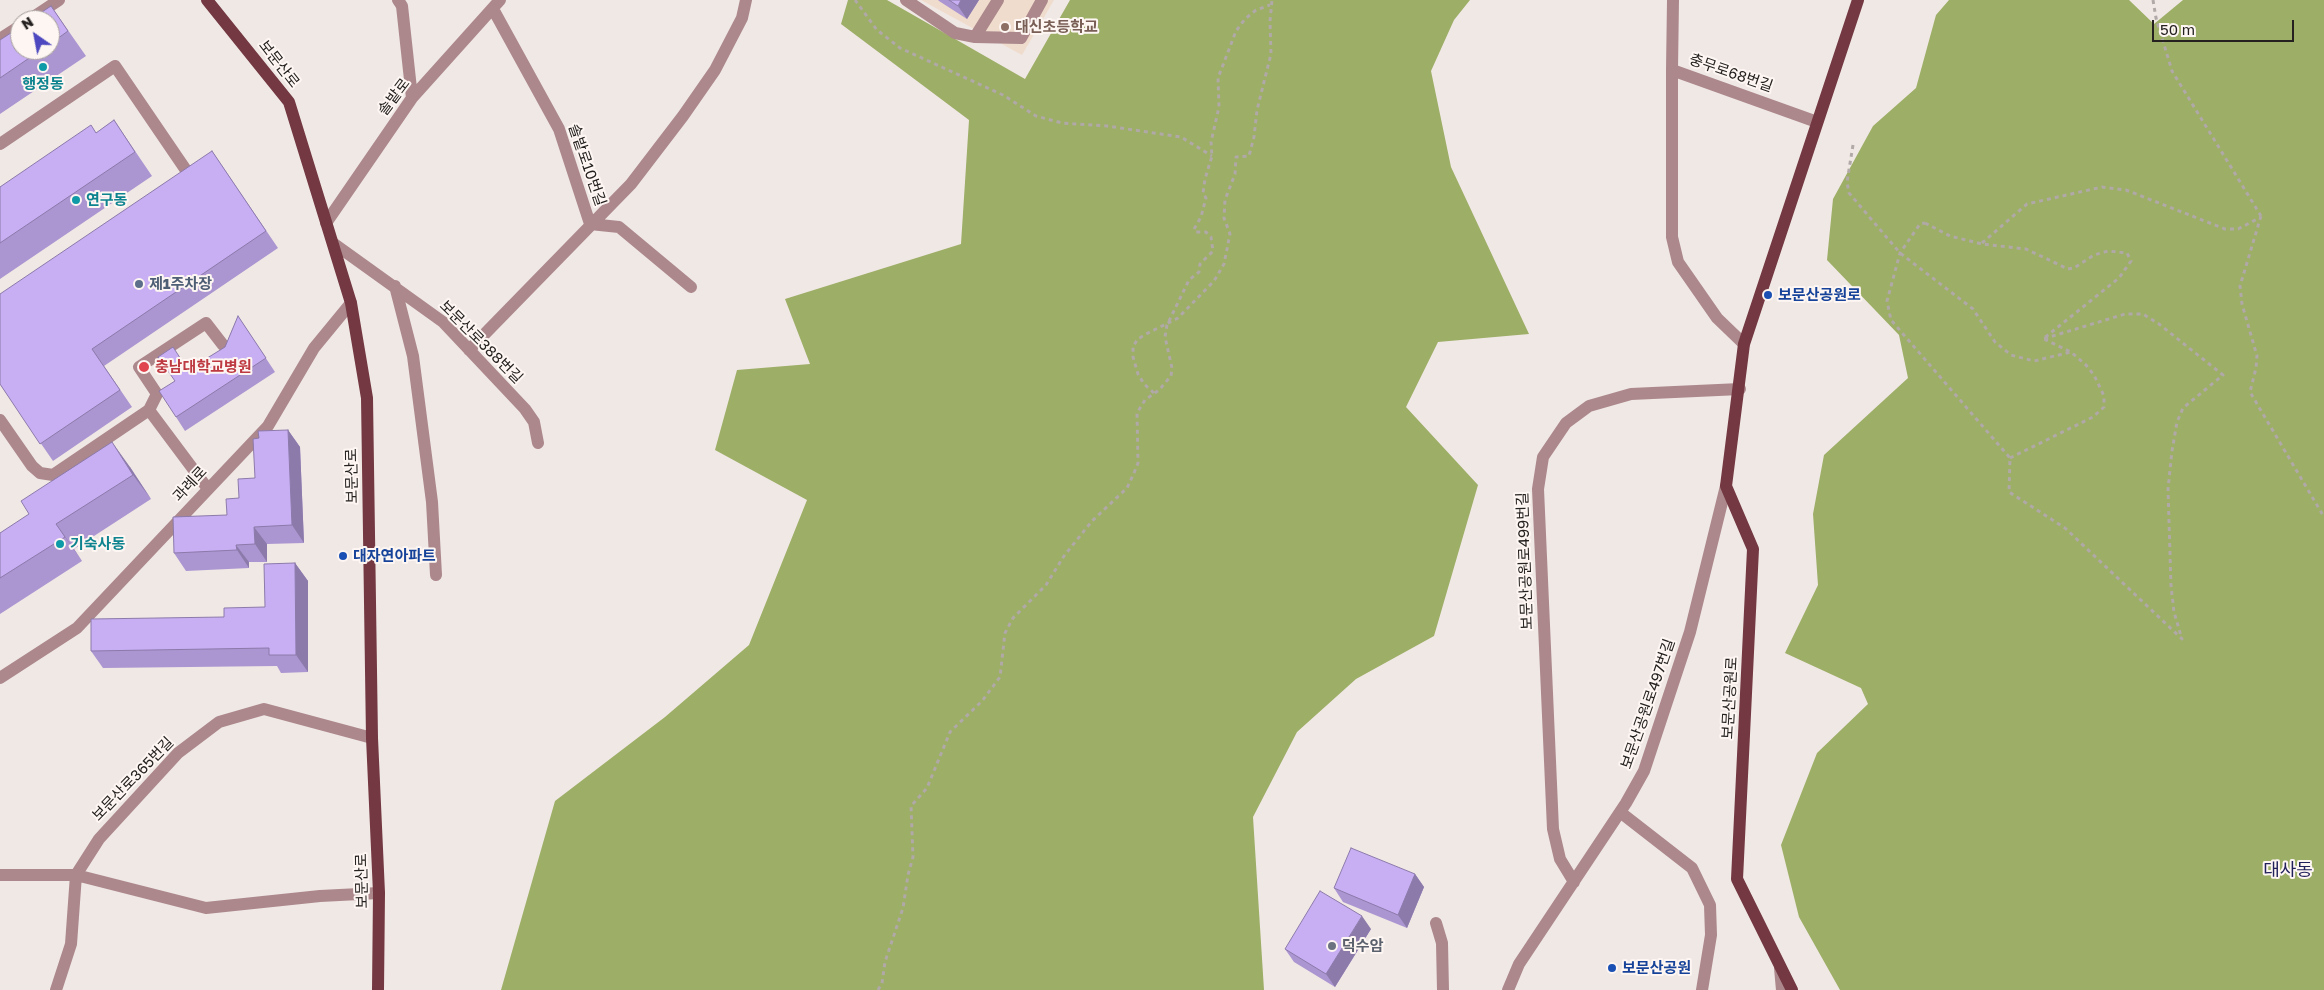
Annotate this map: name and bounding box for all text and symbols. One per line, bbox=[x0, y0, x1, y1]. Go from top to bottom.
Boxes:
north arrow bbox=[10, 10, 60, 60]
scale bar bbox=[2154, 10, 2296, 42]
text: N bbox=[18, 13, 36, 33]
place label: 대신초등학교 bbox=[1015, 18, 1098, 36]
text: 50 m bbox=[2160, 20, 2195, 38]
marker: 대신초등학교 bbox=[999, 21, 1011, 33]
street label: 보문산로 bbox=[255, 37, 303, 91]
street label: 충무로68번길 bbox=[1687, 50, 1775, 96]
marker: 행정동 bbox=[37, 61, 49, 73]
place label: 행정동 bbox=[22, 75, 64, 93]
street label: 솔밭로 bbox=[374, 75, 414, 119]
street label: 솔밭로10번길 bbox=[565, 122, 609, 208]
place label: 연구동 bbox=[86, 191, 127, 209]
marker: 연구동 bbox=[70, 194, 82, 206]
place label: 제1주차장 bbox=[149, 275, 212, 293]
marker: 제1주차장 bbox=[133, 278, 145, 290]
place label: 보문산공원로 bbox=[1778, 286, 1861, 304]
marker: 보문산공원로 bbox=[1762, 289, 1774, 301]
street label: 보문산로388번길 bbox=[436, 297, 526, 387]
place label: 충남대학교병원 bbox=[155, 358, 252, 376]
marker: 충남대학교병원 bbox=[137, 360, 151, 374]
street label: 보문산로 bbox=[343, 448, 361, 504]
street label: 과례로 bbox=[169, 463, 211, 505]
street label: 보문산공원로499번길 bbox=[1514, 492, 1536, 630]
place label: 기숙사동 bbox=[70, 535, 125, 553]
marker: 기숙사동 bbox=[54, 538, 66, 550]
place label: 대자연아파트 bbox=[353, 547, 436, 565]
marker: 대자연아파트 bbox=[337, 550, 349, 562]
street label: 보문산공원로497번길 bbox=[1617, 637, 1679, 771]
street label: 보문산공원로 bbox=[1719, 656, 1741, 740]
street label: 보문산로365번길 bbox=[89, 733, 177, 825]
street label: 보문산로 bbox=[353, 853, 371, 909]
district label: 대사동 bbox=[2263, 859, 2313, 881]
place label: 덕수암 bbox=[1342, 937, 1383, 955]
marker: 덕수암 bbox=[1326, 940, 1338, 952]
place label: 보문산공원 bbox=[1622, 959, 1691, 977]
marker: 보문산공원 bbox=[1606, 962, 1618, 974]

